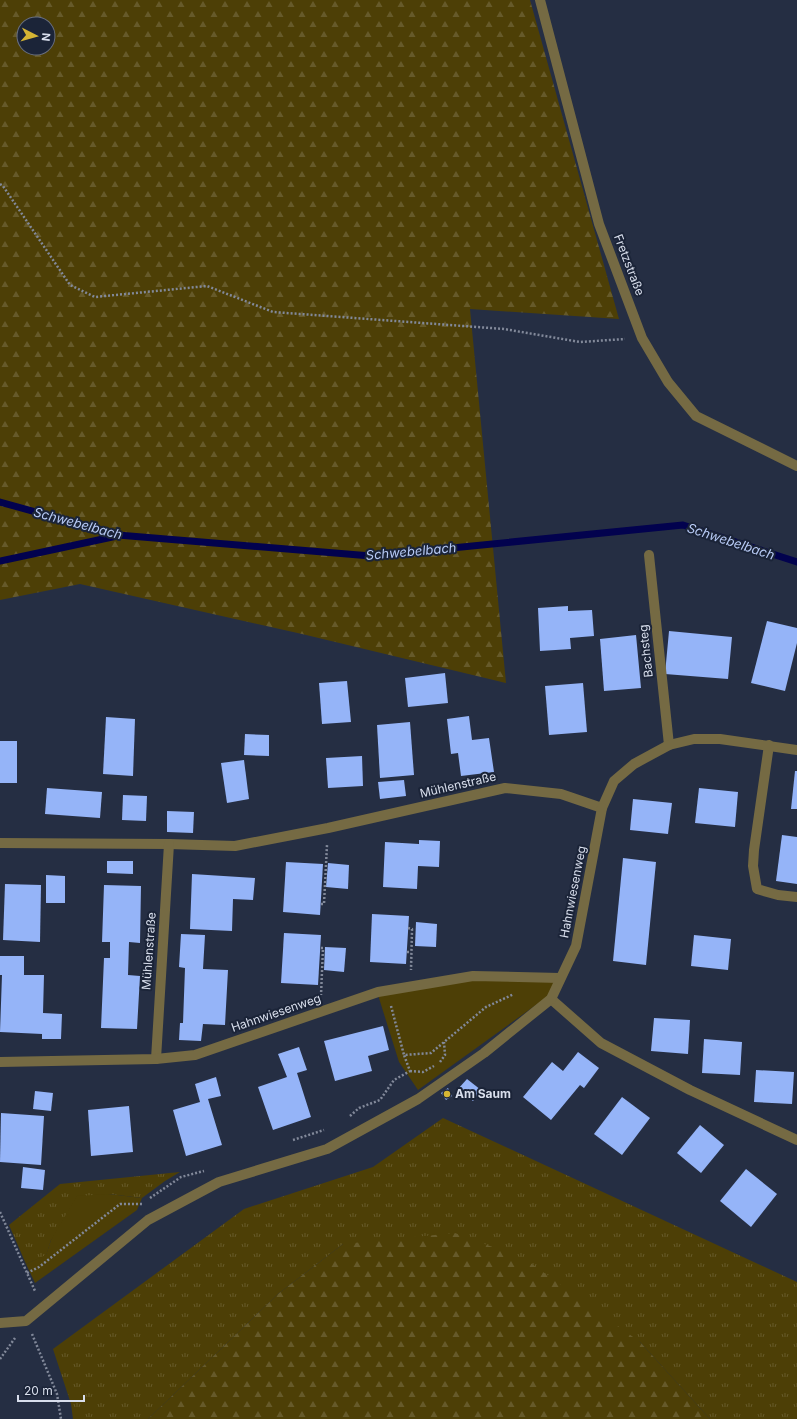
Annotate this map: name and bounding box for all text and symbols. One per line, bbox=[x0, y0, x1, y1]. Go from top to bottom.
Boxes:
north arrow bbox=[16, 16, 56, 56]
text: N bbox=[39, 32, 53, 42]
street label: Fretzstraße bbox=[611, 232, 648, 298]
water label: Schwebelbach bbox=[32, 503, 124, 543]
water label: Schwebelbach bbox=[685, 519, 777, 563]
water label: Schwebelbach bbox=[365, 539, 457, 563]
street label: Bachsteg bbox=[635, 624, 656, 678]
street label: Mühlenstraße bbox=[418, 768, 498, 801]
street label: Hahnwiesenweg bbox=[556, 844, 589, 939]
street label: Mühlenstraße bbox=[138, 912, 159, 990]
street label: Hahnwiesenweg bbox=[229, 990, 323, 1035]
place label: Am Saum bbox=[455, 1086, 511, 1101]
marker: Am Saum bbox=[442, 1089, 452, 1099]
scale bar bbox=[18, 1377, 84, 1403]
text: 20 m bbox=[24, 1383, 53, 1398]

